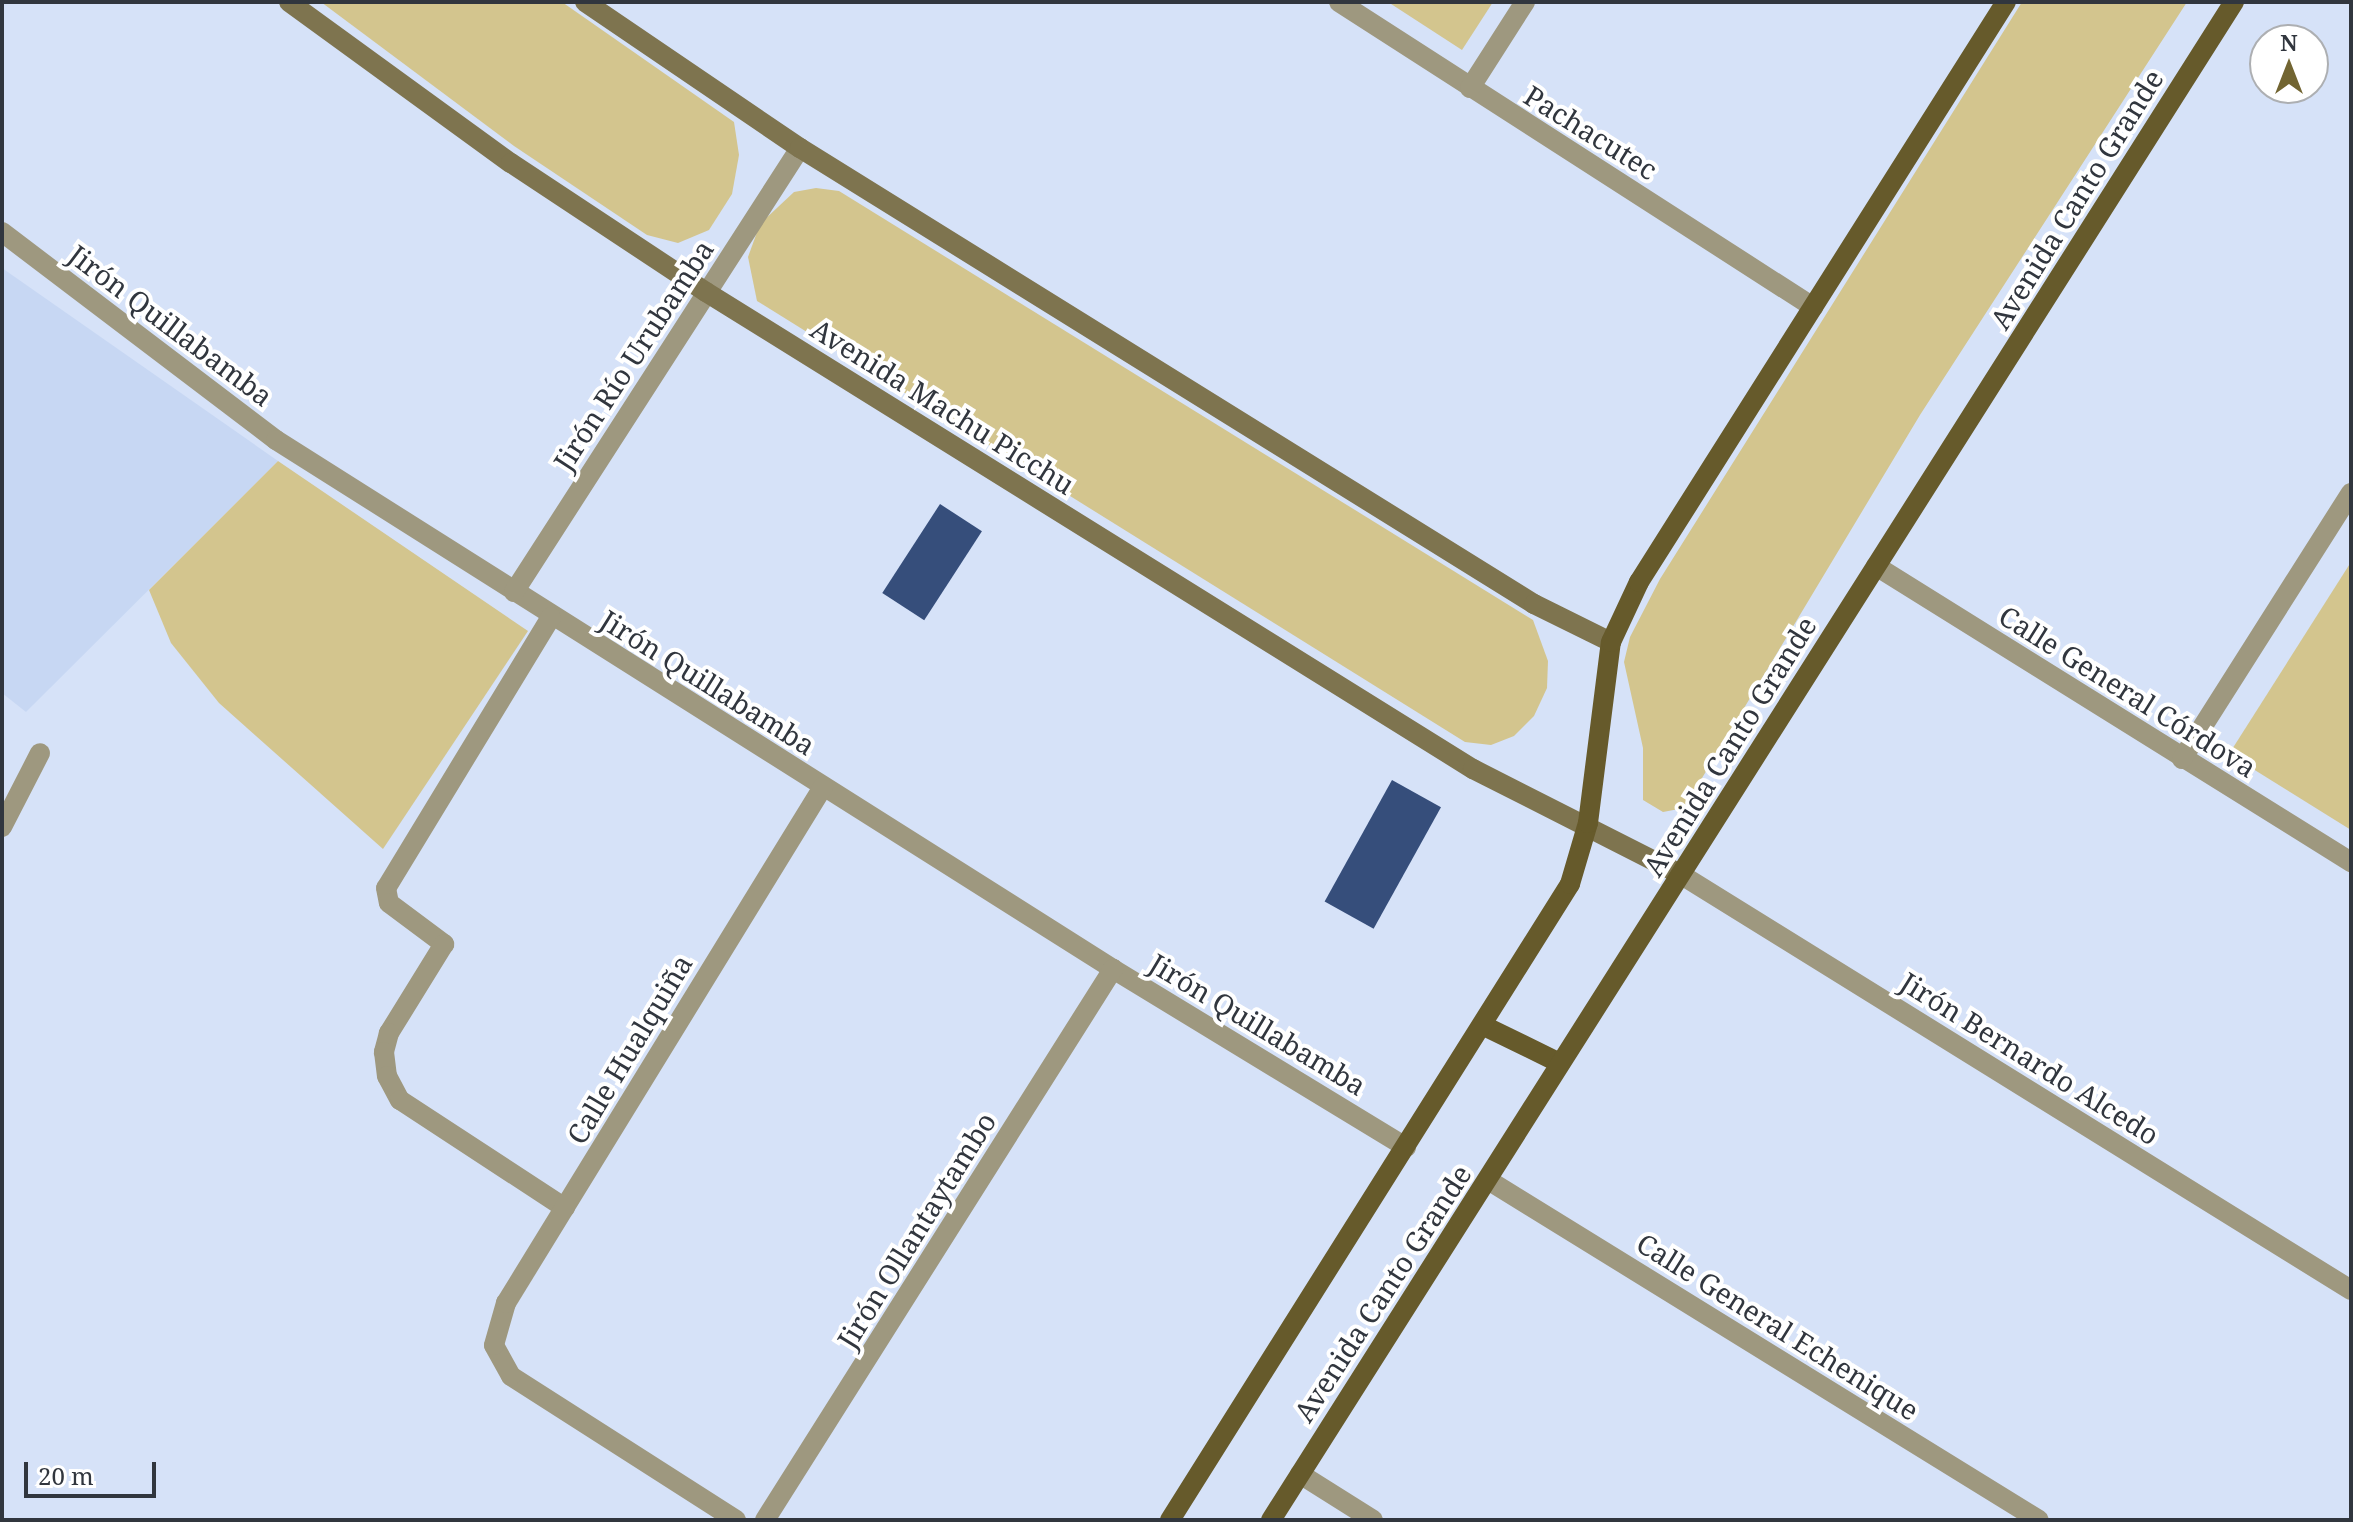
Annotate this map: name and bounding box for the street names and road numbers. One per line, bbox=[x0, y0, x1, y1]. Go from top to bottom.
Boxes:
street label: Avenida Canto Grande bbox=[1982, 63, 2170, 335]
street label: Pachacutec bbox=[1518, 78, 1664, 186]
street label: Jirón Río Urubamba bbox=[546, 234, 720, 476]
street label: Jirón Quillabamba bbox=[62, 237, 280, 413]
street label: Avenida Machu Picchu bbox=[805, 311, 1081, 501]
street label: Calle General Córdova bbox=[1993, 598, 2263, 784]
street label: Jirón Quillabamba bbox=[595, 602, 821, 762]
street label: Avenida Canto Grande bbox=[1635, 610, 1823, 882]
street label: Jirón Quillabamba bbox=[1144, 946, 1372, 1102]
street label: Calle Hualquiña bbox=[559, 948, 699, 1150]
street label: Jirón Bernardo Alcedo bbox=[1895, 965, 2165, 1151]
street label: Jirón Ollantaytambo bbox=[830, 1106, 1002, 1354]
street label: Avenida Canto Grande bbox=[1286, 1158, 1478, 1428]
street label: Calle General Echenique bbox=[1631, 1225, 1925, 1427]

